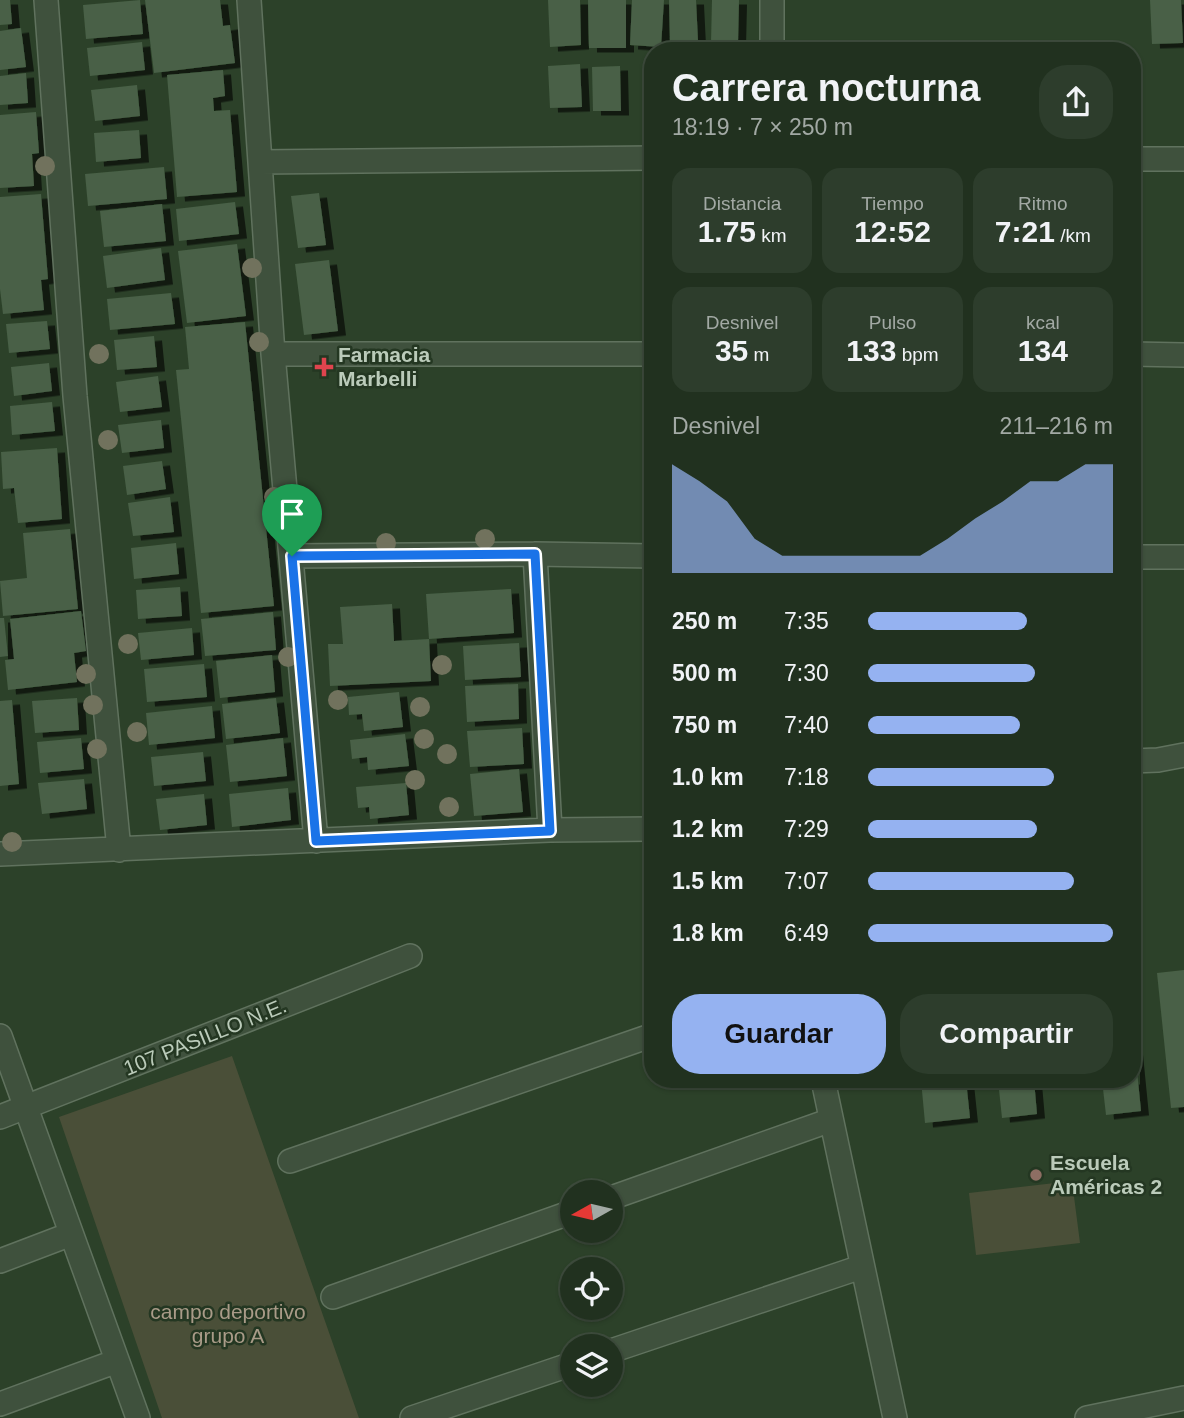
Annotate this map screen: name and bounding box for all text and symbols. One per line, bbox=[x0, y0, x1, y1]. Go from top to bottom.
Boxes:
button: share bbox=[1039, 65, 1113, 139]
text: Carrera nocturna bbox=[672, 67, 980, 109]
text: 18:19 · 7 × 250 m bbox=[672, 114, 853, 140]
text: Distancia bbox=[703, 193, 781, 214]
text: Tiempo bbox=[861, 193, 924, 214]
text: Ritmo bbox=[1018, 193, 1068, 214]
text: 1.75 bbox=[698, 215, 756, 248]
text: 12:52 bbox=[854, 215, 931, 248]
text: 7:21 bbox=[995, 215, 1055, 248]
text: km bbox=[756, 225, 787, 246]
text: /km bbox=[1055, 225, 1091, 246]
text: Desnivel bbox=[706, 312, 779, 333]
text: Pulso bbox=[869, 312, 916, 333]
text: kcal bbox=[1026, 312, 1060, 333]
text: 35 bbox=[715, 334, 748, 367]
text: 133 bbox=[846, 334, 896, 367]
text: 134 bbox=[1018, 334, 1068, 367]
place label: Farmacia Marbelli bbox=[338, 343, 431, 390]
text: m bbox=[748, 344, 769, 365]
text: bpm bbox=[896, 344, 939, 365]
marker: Farmacia Marbelli bbox=[316, 359, 332, 375]
text: Desnivel bbox=[672, 413, 760, 439]
text: 211–216 m bbox=[1000, 413, 1113, 439]
pin bbox=[262, 484, 322, 556]
icon: arrive bbox=[273, 495, 311, 533]
text: 250 m bbox=[672, 608, 737, 634]
text: 7:35 bbox=[784, 608, 829, 634]
text: 500 m bbox=[672, 660, 737, 686]
text: 7:30 bbox=[784, 660, 829, 686]
text: 750 m bbox=[672, 712, 737, 738]
text: 7:40 bbox=[784, 712, 829, 738]
text: 1.0 km bbox=[672, 764, 744, 790]
text: 7:18 bbox=[784, 764, 829, 790]
text: 1.2 km bbox=[672, 816, 744, 842]
text: 7:29 bbox=[784, 816, 829, 842]
text: 1.5 km bbox=[672, 868, 744, 894]
text: 7:07 bbox=[784, 868, 829, 894]
text: 1.8 km bbox=[672, 920, 744, 946]
text: 6:49 bbox=[784, 920, 829, 946]
street label: 107 PASILLO N.E. bbox=[120, 993, 290, 1080]
button: Guardar bbox=[672, 994, 886, 1074]
button: Compartir bbox=[900, 994, 1113, 1074]
place label: Escuela Américas 2 bbox=[1050, 1151, 1162, 1198]
marker: Escuela Américas 2 bbox=[1028, 1167, 1044, 1183]
north arrow bbox=[560, 1180, 623, 1242]
map controls bbox=[560, 1180, 623, 1397]
button: locate bbox=[560, 1257, 623, 1320]
park label: campo deportivo grupo A bbox=[150, 1300, 306, 1347]
button: layers bbox=[560, 1334, 623, 1397]

